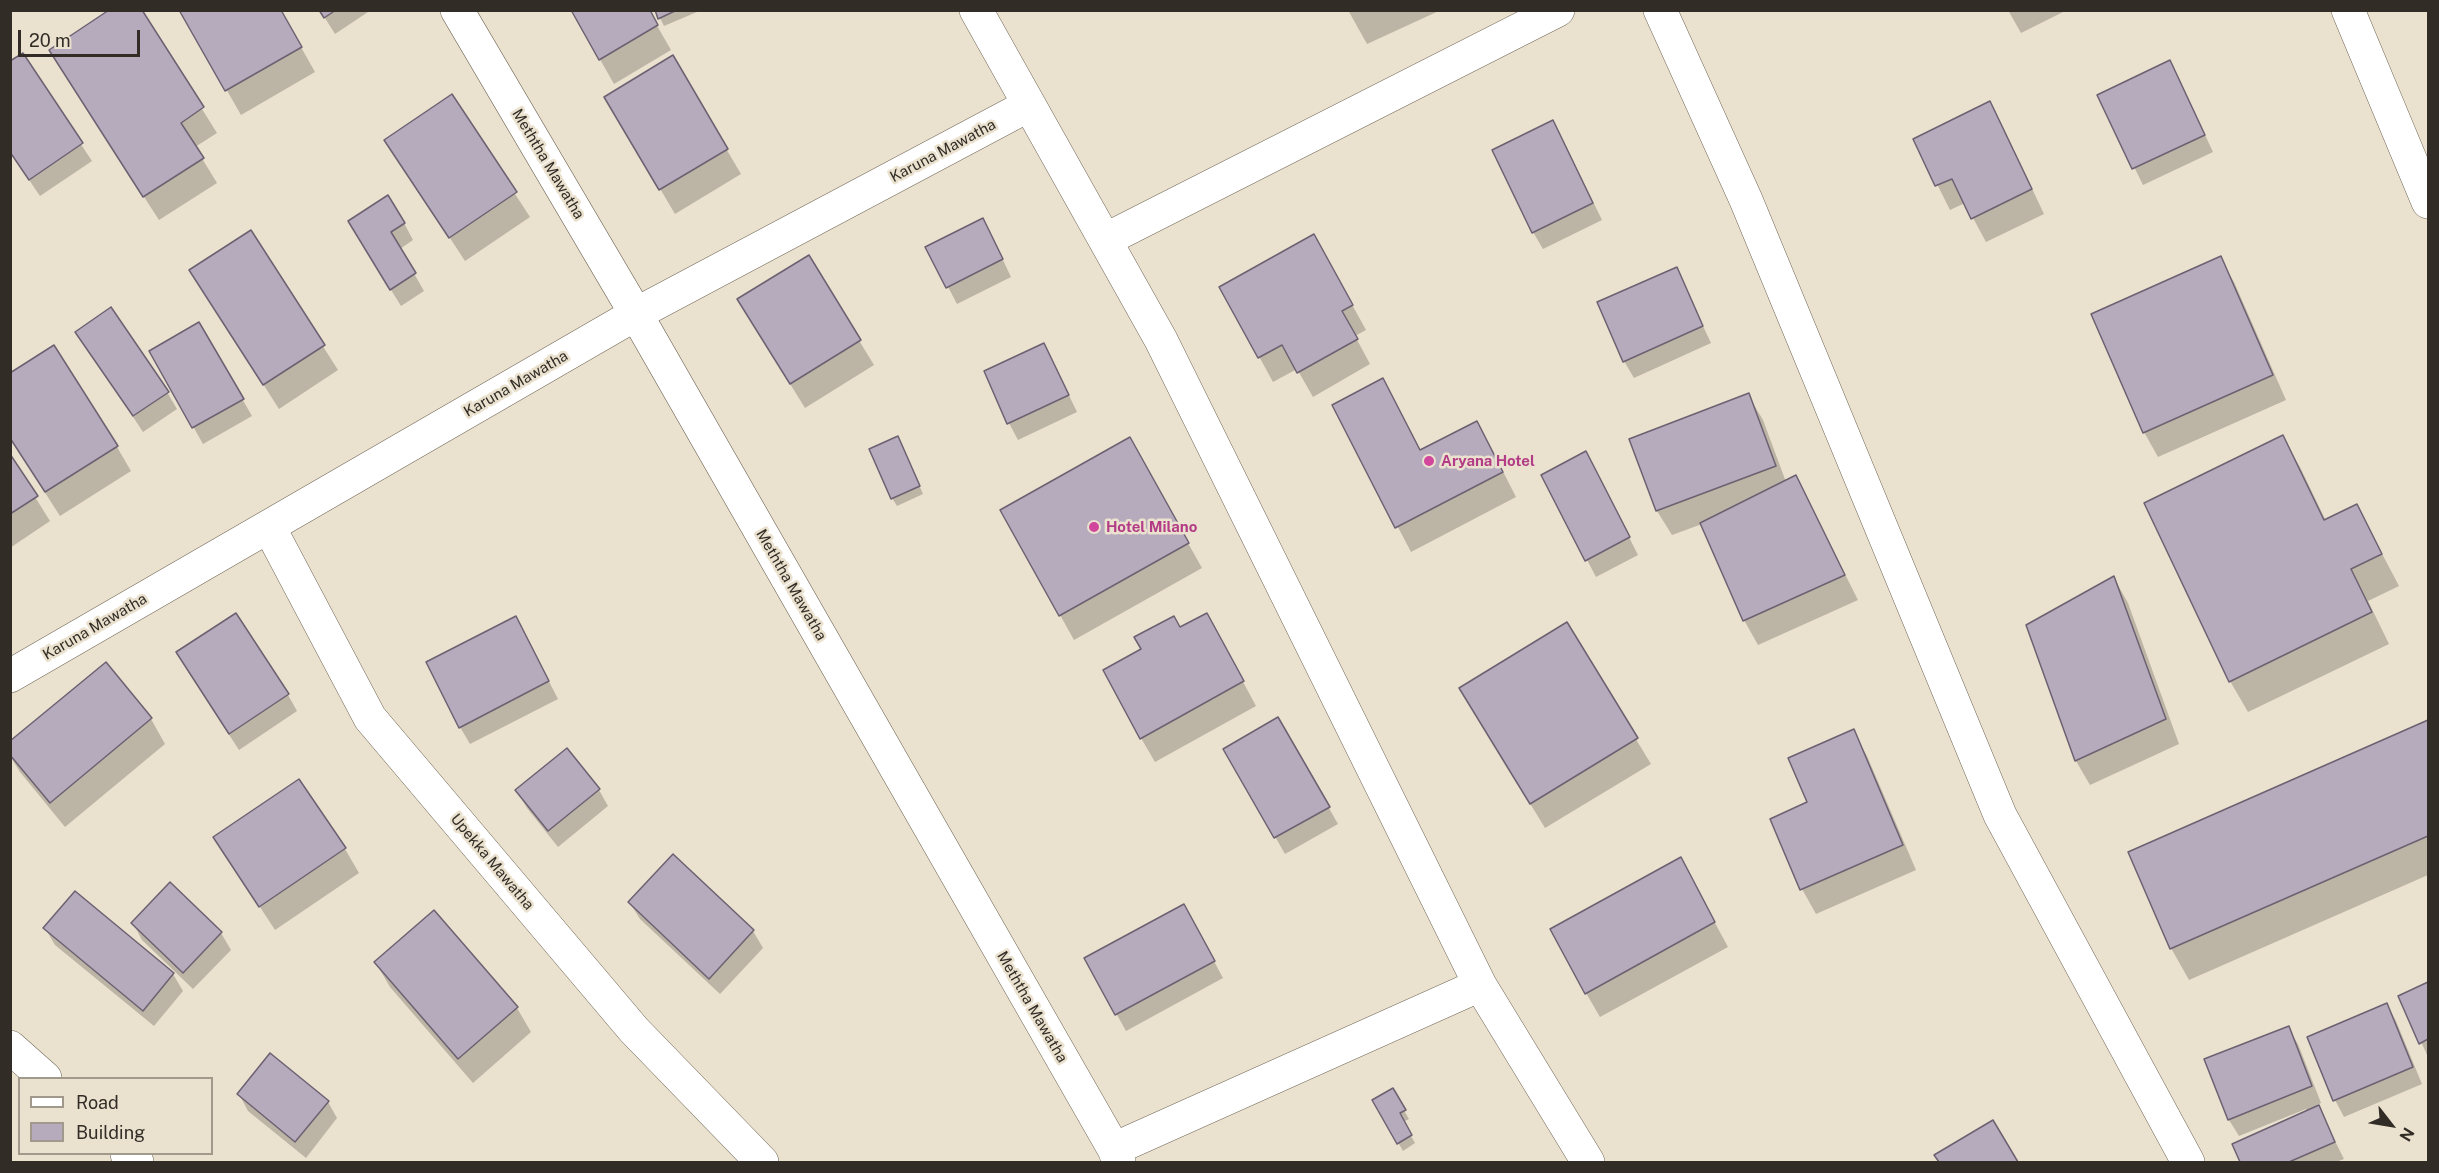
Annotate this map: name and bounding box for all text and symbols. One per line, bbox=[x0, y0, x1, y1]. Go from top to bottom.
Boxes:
scale bar bbox=[21, 18, 142, 56]
text: 20 m bbox=[29, 30, 71, 51]
street label: Meththa Mawatha bbox=[508, 106, 588, 222]
street label: Karuna Mawatha bbox=[887, 116, 999, 186]
street label: Karuna Mawatha bbox=[461, 347, 571, 421]
place label: Aryana Hotel bbox=[1441, 452, 1535, 470]
marker: Aryana Hotel bbox=[1422, 454, 1436, 468]
place label: Hotel Milano bbox=[1106, 518, 1197, 536]
marker: Hotel Milano bbox=[1087, 520, 1101, 534]
street label: Meththa Mawatha bbox=[752, 526, 830, 644]
street label: Karuna Mawatha bbox=[40, 590, 150, 664]
street label: Upekka Mawatha bbox=[447, 810, 537, 914]
street label: Meththa Mawatha bbox=[993, 948, 1071, 1066]
legend bbox=[18, 1077, 213, 1155]
text: Road bbox=[76, 1092, 119, 1113]
north arrow bbox=[2361, 1095, 2421, 1155]
text: Building bbox=[76, 1122, 145, 1143]
text: N bbox=[2395, 1124, 2418, 1145]

